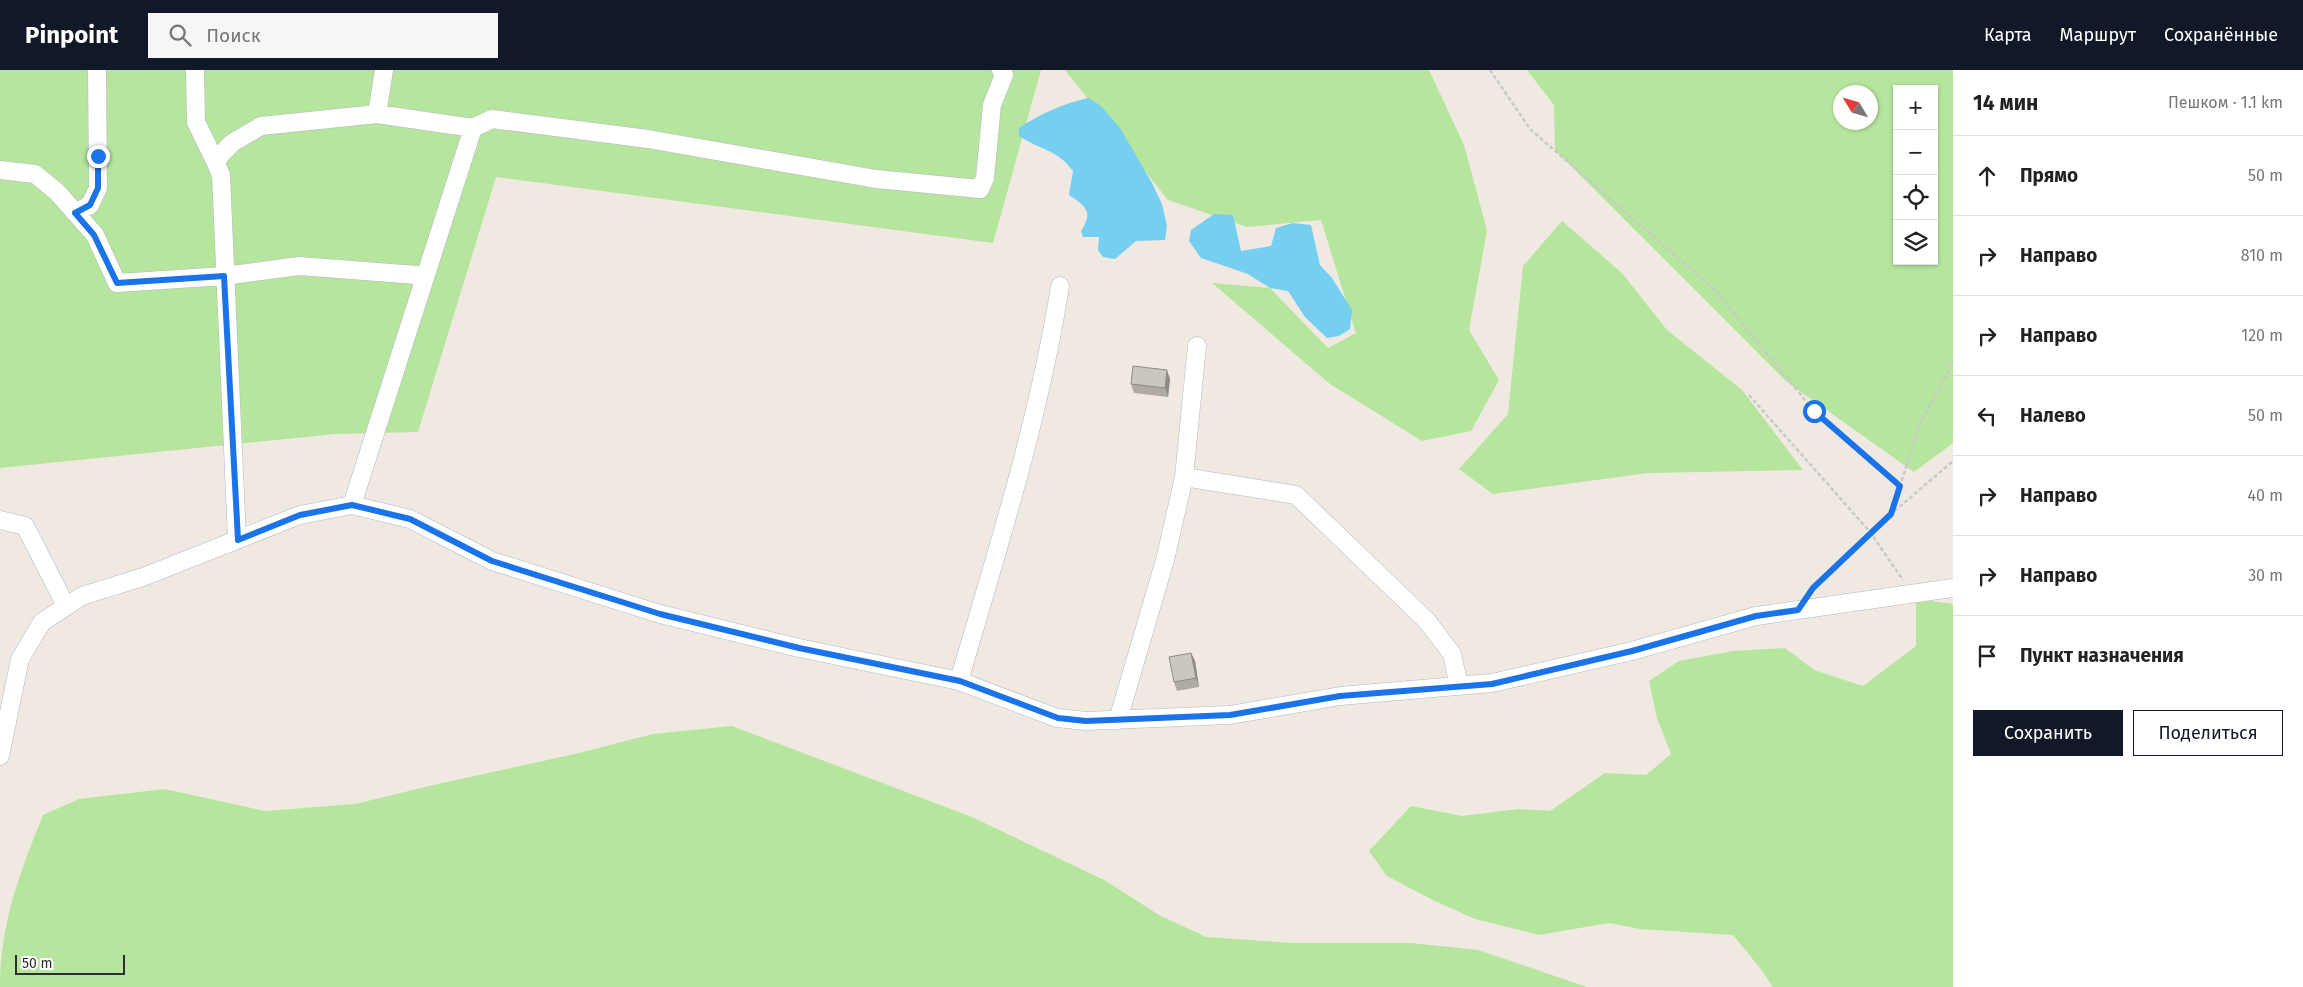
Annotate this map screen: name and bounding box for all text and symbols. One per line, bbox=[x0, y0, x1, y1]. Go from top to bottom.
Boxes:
search box bbox=[148, 13, 498, 58]
text: Pinpoint bbox=[25, 21, 118, 49]
icon: search bbox=[166, 21, 194, 49]
text: Поиск bbox=[206, 24, 261, 47]
text: Карта bbox=[1984, 24, 2032, 46]
text: Маршрут bbox=[2060, 24, 2136, 46]
text: Сохранённые bbox=[2164, 24, 2278, 46]
north arrow bbox=[1833, 85, 1878, 130]
map controls bbox=[1893, 85, 1938, 265]
button: + bbox=[1893, 85, 1938, 130]
text: 14 мин bbox=[1973, 90, 2038, 116]
text: Пешком · 1.1 km bbox=[2168, 93, 2283, 112]
button: − bbox=[1893, 130, 1938, 175]
route end bbox=[87, 145, 110, 168]
icon: ahead bbox=[1973, 162, 2001, 190]
text: Прямо bbox=[2020, 164, 2078, 187]
text: 50 m bbox=[2248, 166, 2283, 185]
button: locate bbox=[1893, 175, 1938, 220]
button: layers bbox=[1893, 220, 1938, 265]
icon: right bbox=[1973, 242, 2001, 270]
text: Направо bbox=[2020, 244, 2097, 267]
text: 810 m bbox=[2241, 246, 2283, 265]
icon: right bbox=[1973, 322, 2001, 350]
text: Направо bbox=[2020, 324, 2097, 347]
text: 120 m bbox=[2241, 326, 2283, 345]
route start bbox=[1803, 400, 1826, 423]
icon: left bbox=[1973, 402, 2001, 430]
text: Налево bbox=[2020, 404, 2086, 427]
text: 50 m bbox=[2248, 406, 2283, 425]
icon: right bbox=[1973, 482, 2001, 510]
text: Направо bbox=[2020, 484, 2097, 507]
text: 40 m bbox=[2248, 486, 2283, 505]
icon: right bbox=[1973, 562, 2001, 590]
text: Направо bbox=[2020, 564, 2097, 587]
text: 30 m bbox=[2248, 566, 2283, 585]
icon: arrive bbox=[1973, 642, 2001, 670]
text: Пункт назначения bbox=[2020, 644, 2184, 667]
button: Сохранить bbox=[1973, 710, 2123, 756]
button: Поделиться bbox=[2133, 710, 2283, 756]
scale bar bbox=[15, 952, 125, 975]
text: 50 m bbox=[22, 955, 53, 972]

